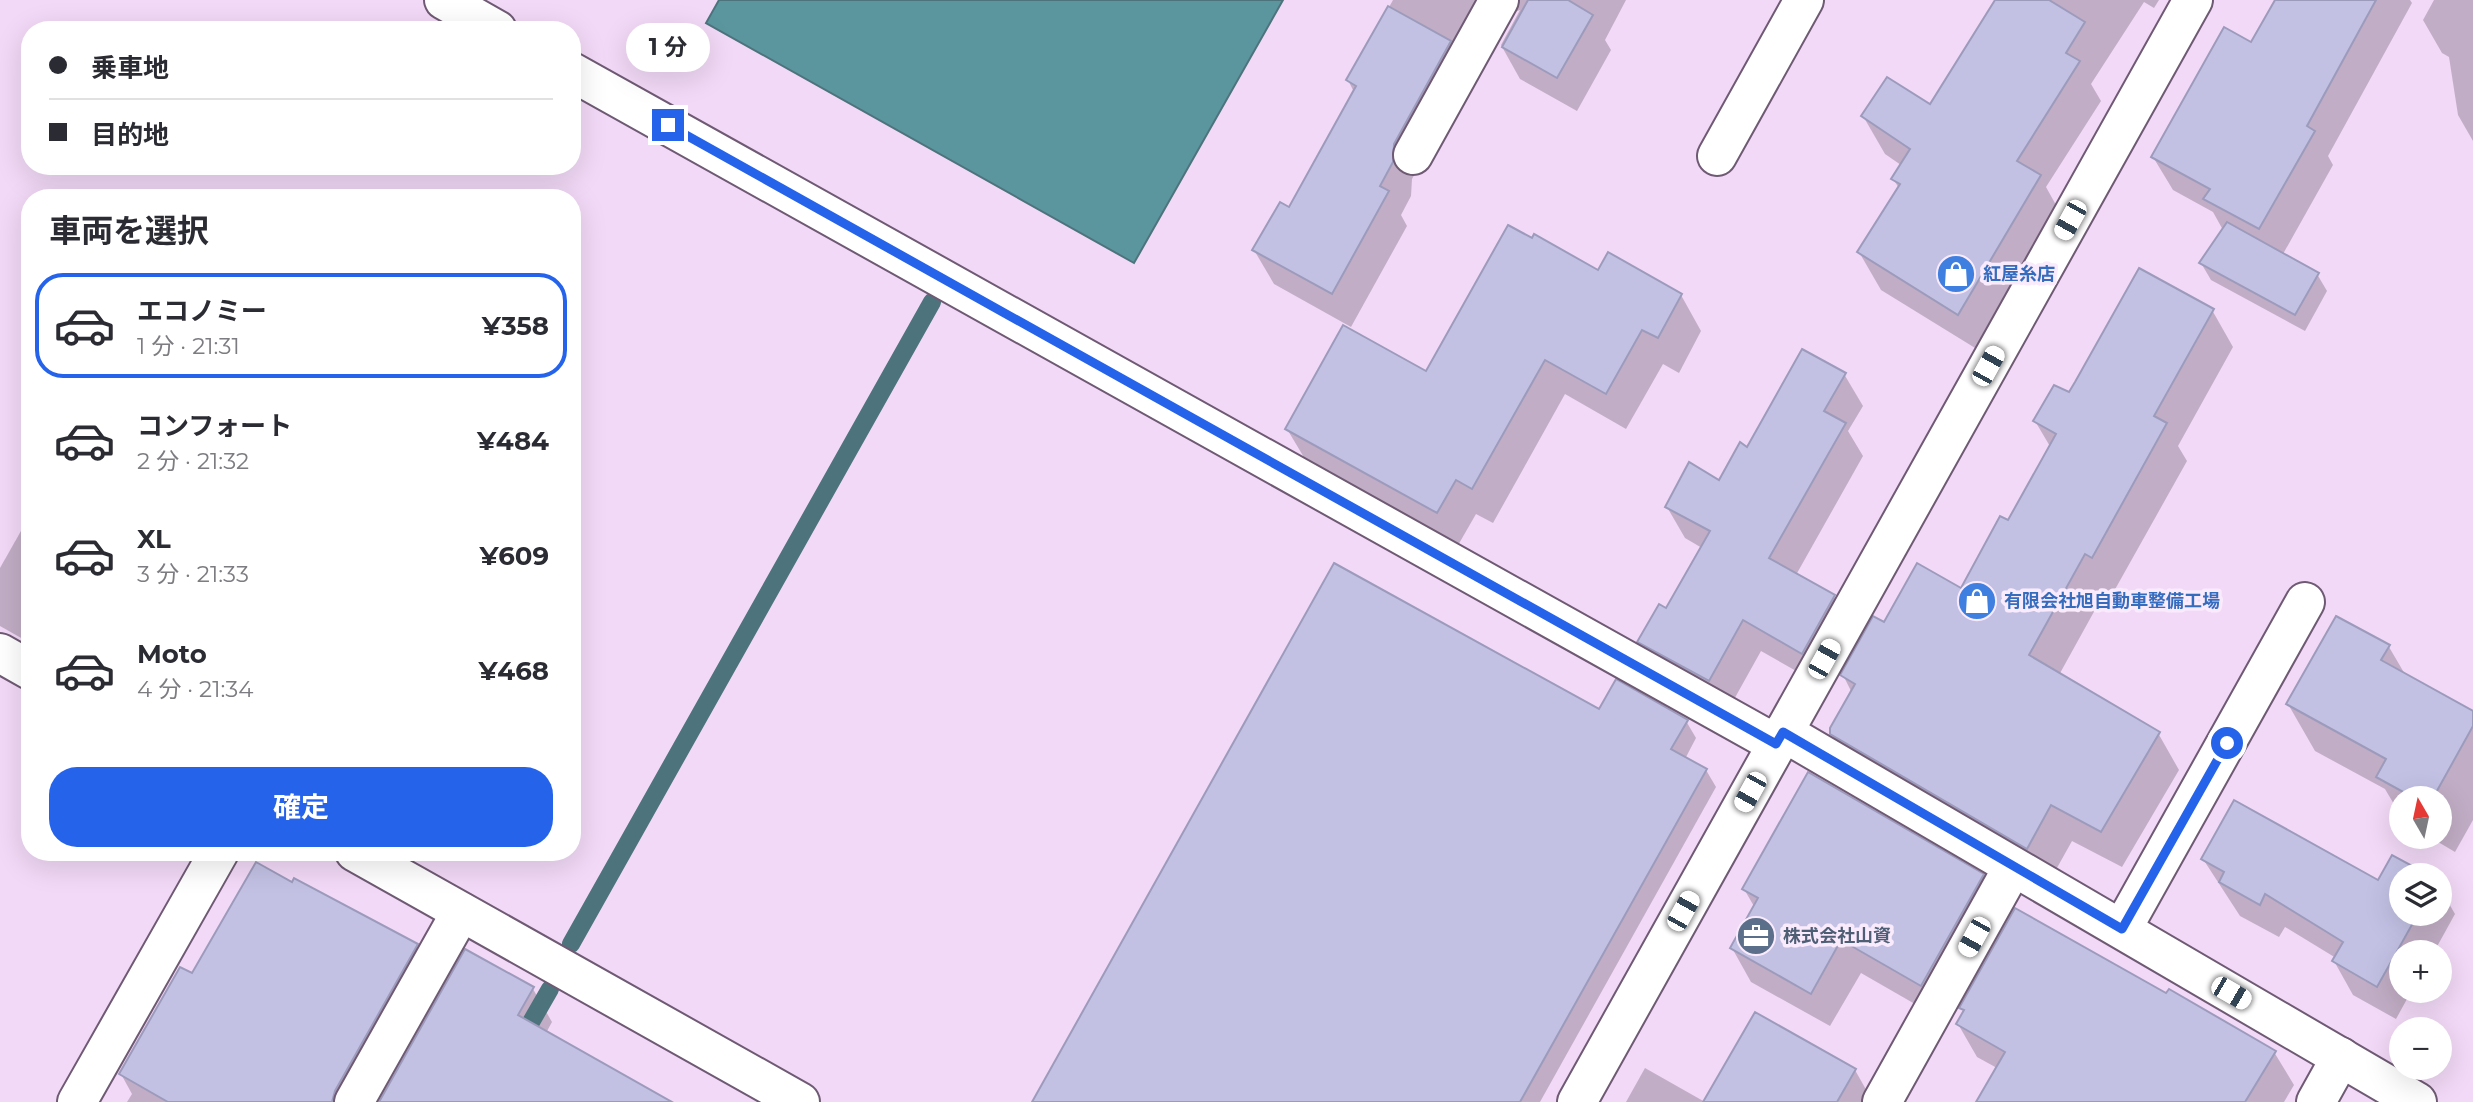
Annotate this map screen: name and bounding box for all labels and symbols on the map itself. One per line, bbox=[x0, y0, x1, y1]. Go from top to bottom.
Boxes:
callout: 1 分 bbox=[626, 24, 710, 72]
route end bbox=[652, 109, 684, 141]
car bbox=[2051, 197, 2090, 243]
shop icon: 紅屋糸店 bbox=[1935, 253, 1977, 295]
place label: 紅屋糸店 bbox=[1983, 263, 2055, 285]
car bbox=[1969, 343, 2008, 389]
shop icon: 有限会社旭自動車整備工場 bbox=[1956, 580, 1998, 622]
place label: 有限会社旭自動車整備工場 bbox=[2004, 590, 2220, 612]
car bbox=[1805, 636, 1844, 682]
route start bbox=[2211, 727, 2243, 759]
car bbox=[1731, 769, 1770, 815]
north arrow bbox=[2389, 786, 2452, 849]
car bbox=[1664, 888, 1703, 934]
car bbox=[1955, 914, 1994, 960]
office icon: 株式会社山資 bbox=[1735, 915, 1777, 957]
place label: 株式会社山資 bbox=[1783, 925, 1891, 947]
car bbox=[2208, 973, 2255, 1013]

